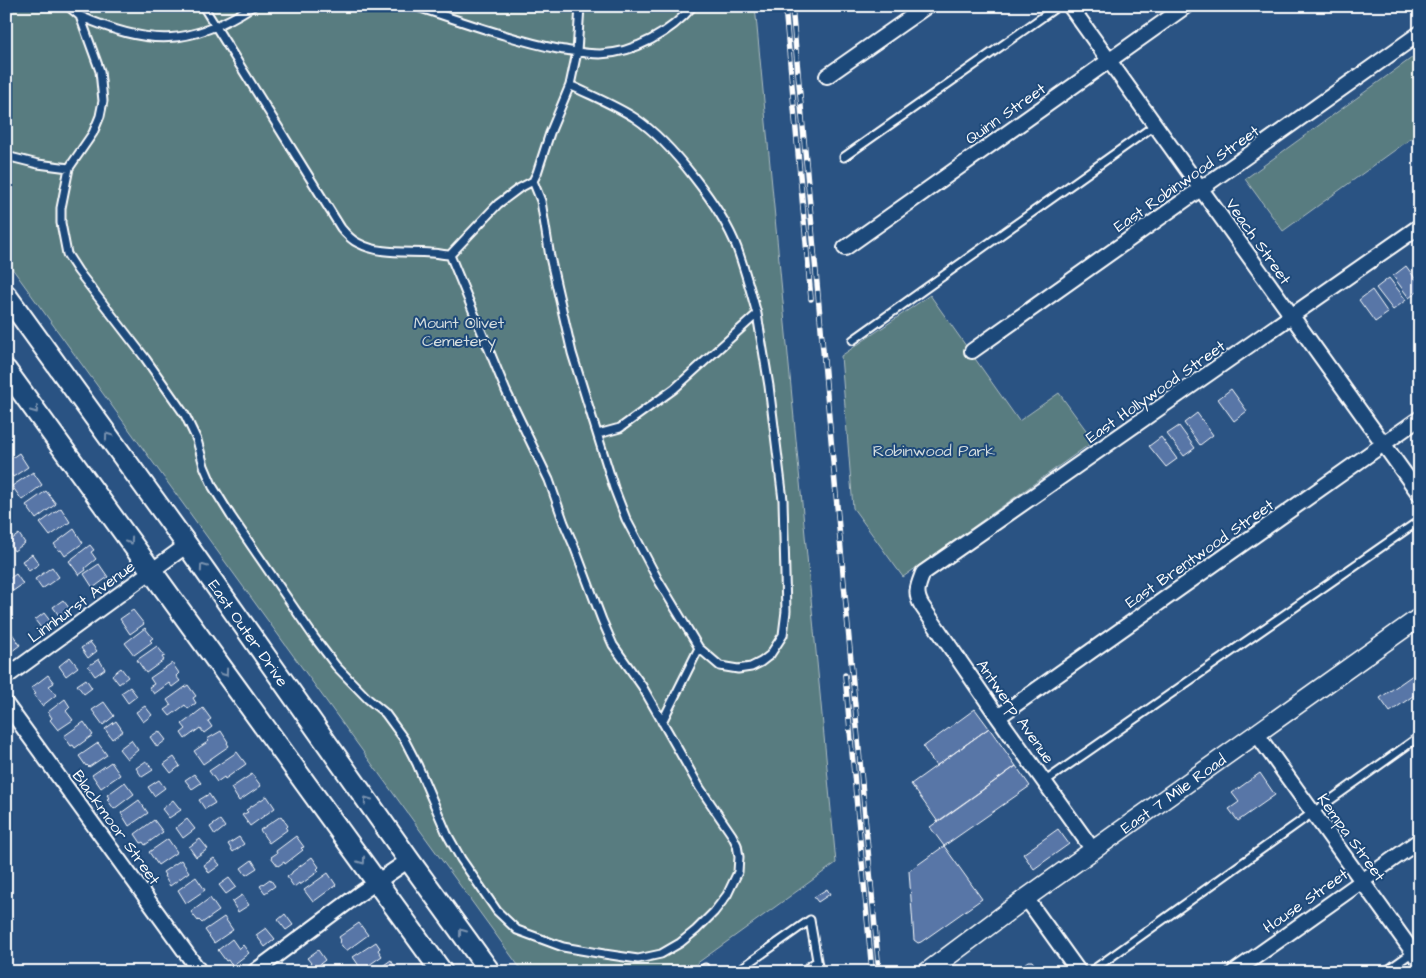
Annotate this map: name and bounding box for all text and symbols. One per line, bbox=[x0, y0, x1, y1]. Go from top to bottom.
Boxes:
street label: Quinn Street bbox=[961, 78, 1051, 150]
street label: East Robinwood Street bbox=[1109, 120, 1264, 238]
street label: Veach Street bbox=[1220, 194, 1296, 290]
park label: Mount Olivet Cemetery bbox=[414, 312, 505, 353]
street label: East Hollywood Street bbox=[1081, 335, 1231, 449]
one-way arrow bbox=[29, 404, 38, 414]
one-way arrow bbox=[104, 432, 114, 441]
park label: Robinwood Park bbox=[873, 440, 995, 462]
street label: East Brentwood Street bbox=[1121, 494, 1279, 614]
one-way arrow bbox=[124, 535, 133, 545]
street label: Linnhurst Avenue bbox=[24, 555, 140, 648]
one-way arrow bbox=[199, 564, 209, 573]
street label: East Outer Drive bbox=[203, 575, 294, 692]
street label: Antwerp Avenue bbox=[971, 655, 1060, 768]
one-way arrow bbox=[220, 667, 228, 676]
street label: East 7 Mile Road bbox=[1116, 749, 1231, 839]
street label: Blackmoor Street bbox=[67, 766, 166, 890]
street label: Kempa Street bbox=[1312, 789, 1391, 886]
one-way arrow bbox=[364, 796, 373, 806]
one-way arrow bbox=[356, 855, 365, 865]
street label: House Street bbox=[1259, 863, 1353, 938]
one-way arrow bbox=[459, 929, 467, 938]

